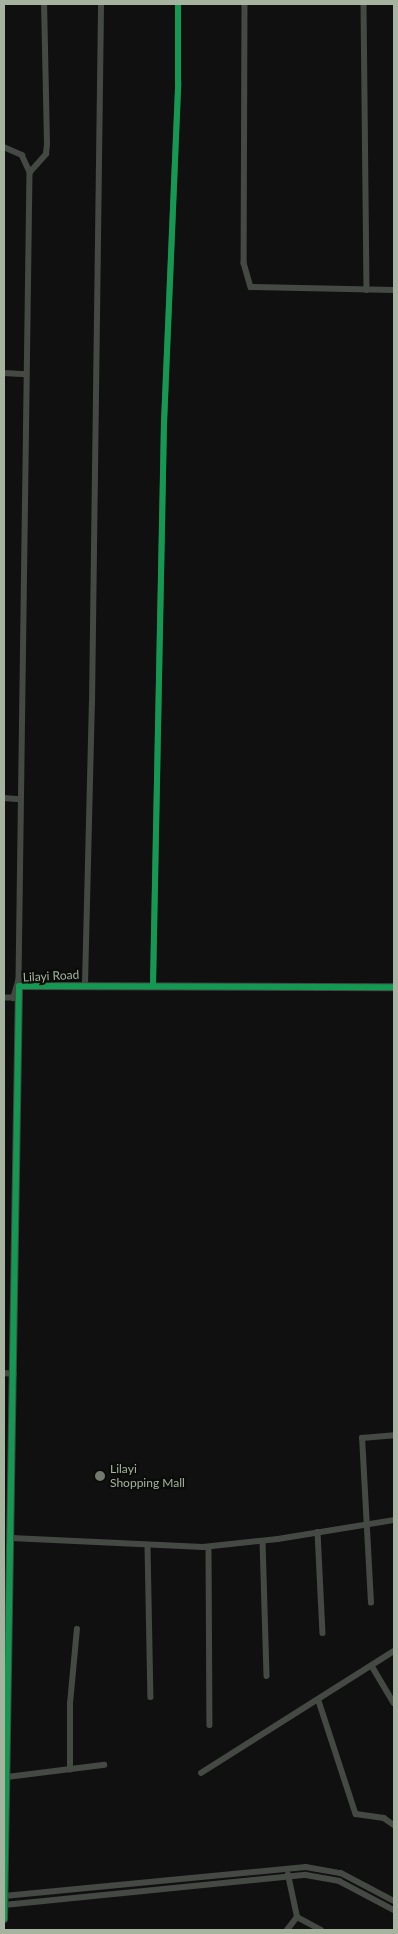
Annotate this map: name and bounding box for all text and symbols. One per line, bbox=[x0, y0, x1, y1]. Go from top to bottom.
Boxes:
street label: Lilayi Road bbox=[22, 967, 80, 985]
place label: Lilayi Shopping Mall bbox=[110, 1462, 185, 1490]
marker: Lilayi Shopping Mall bbox=[94, 1470, 106, 1482]

